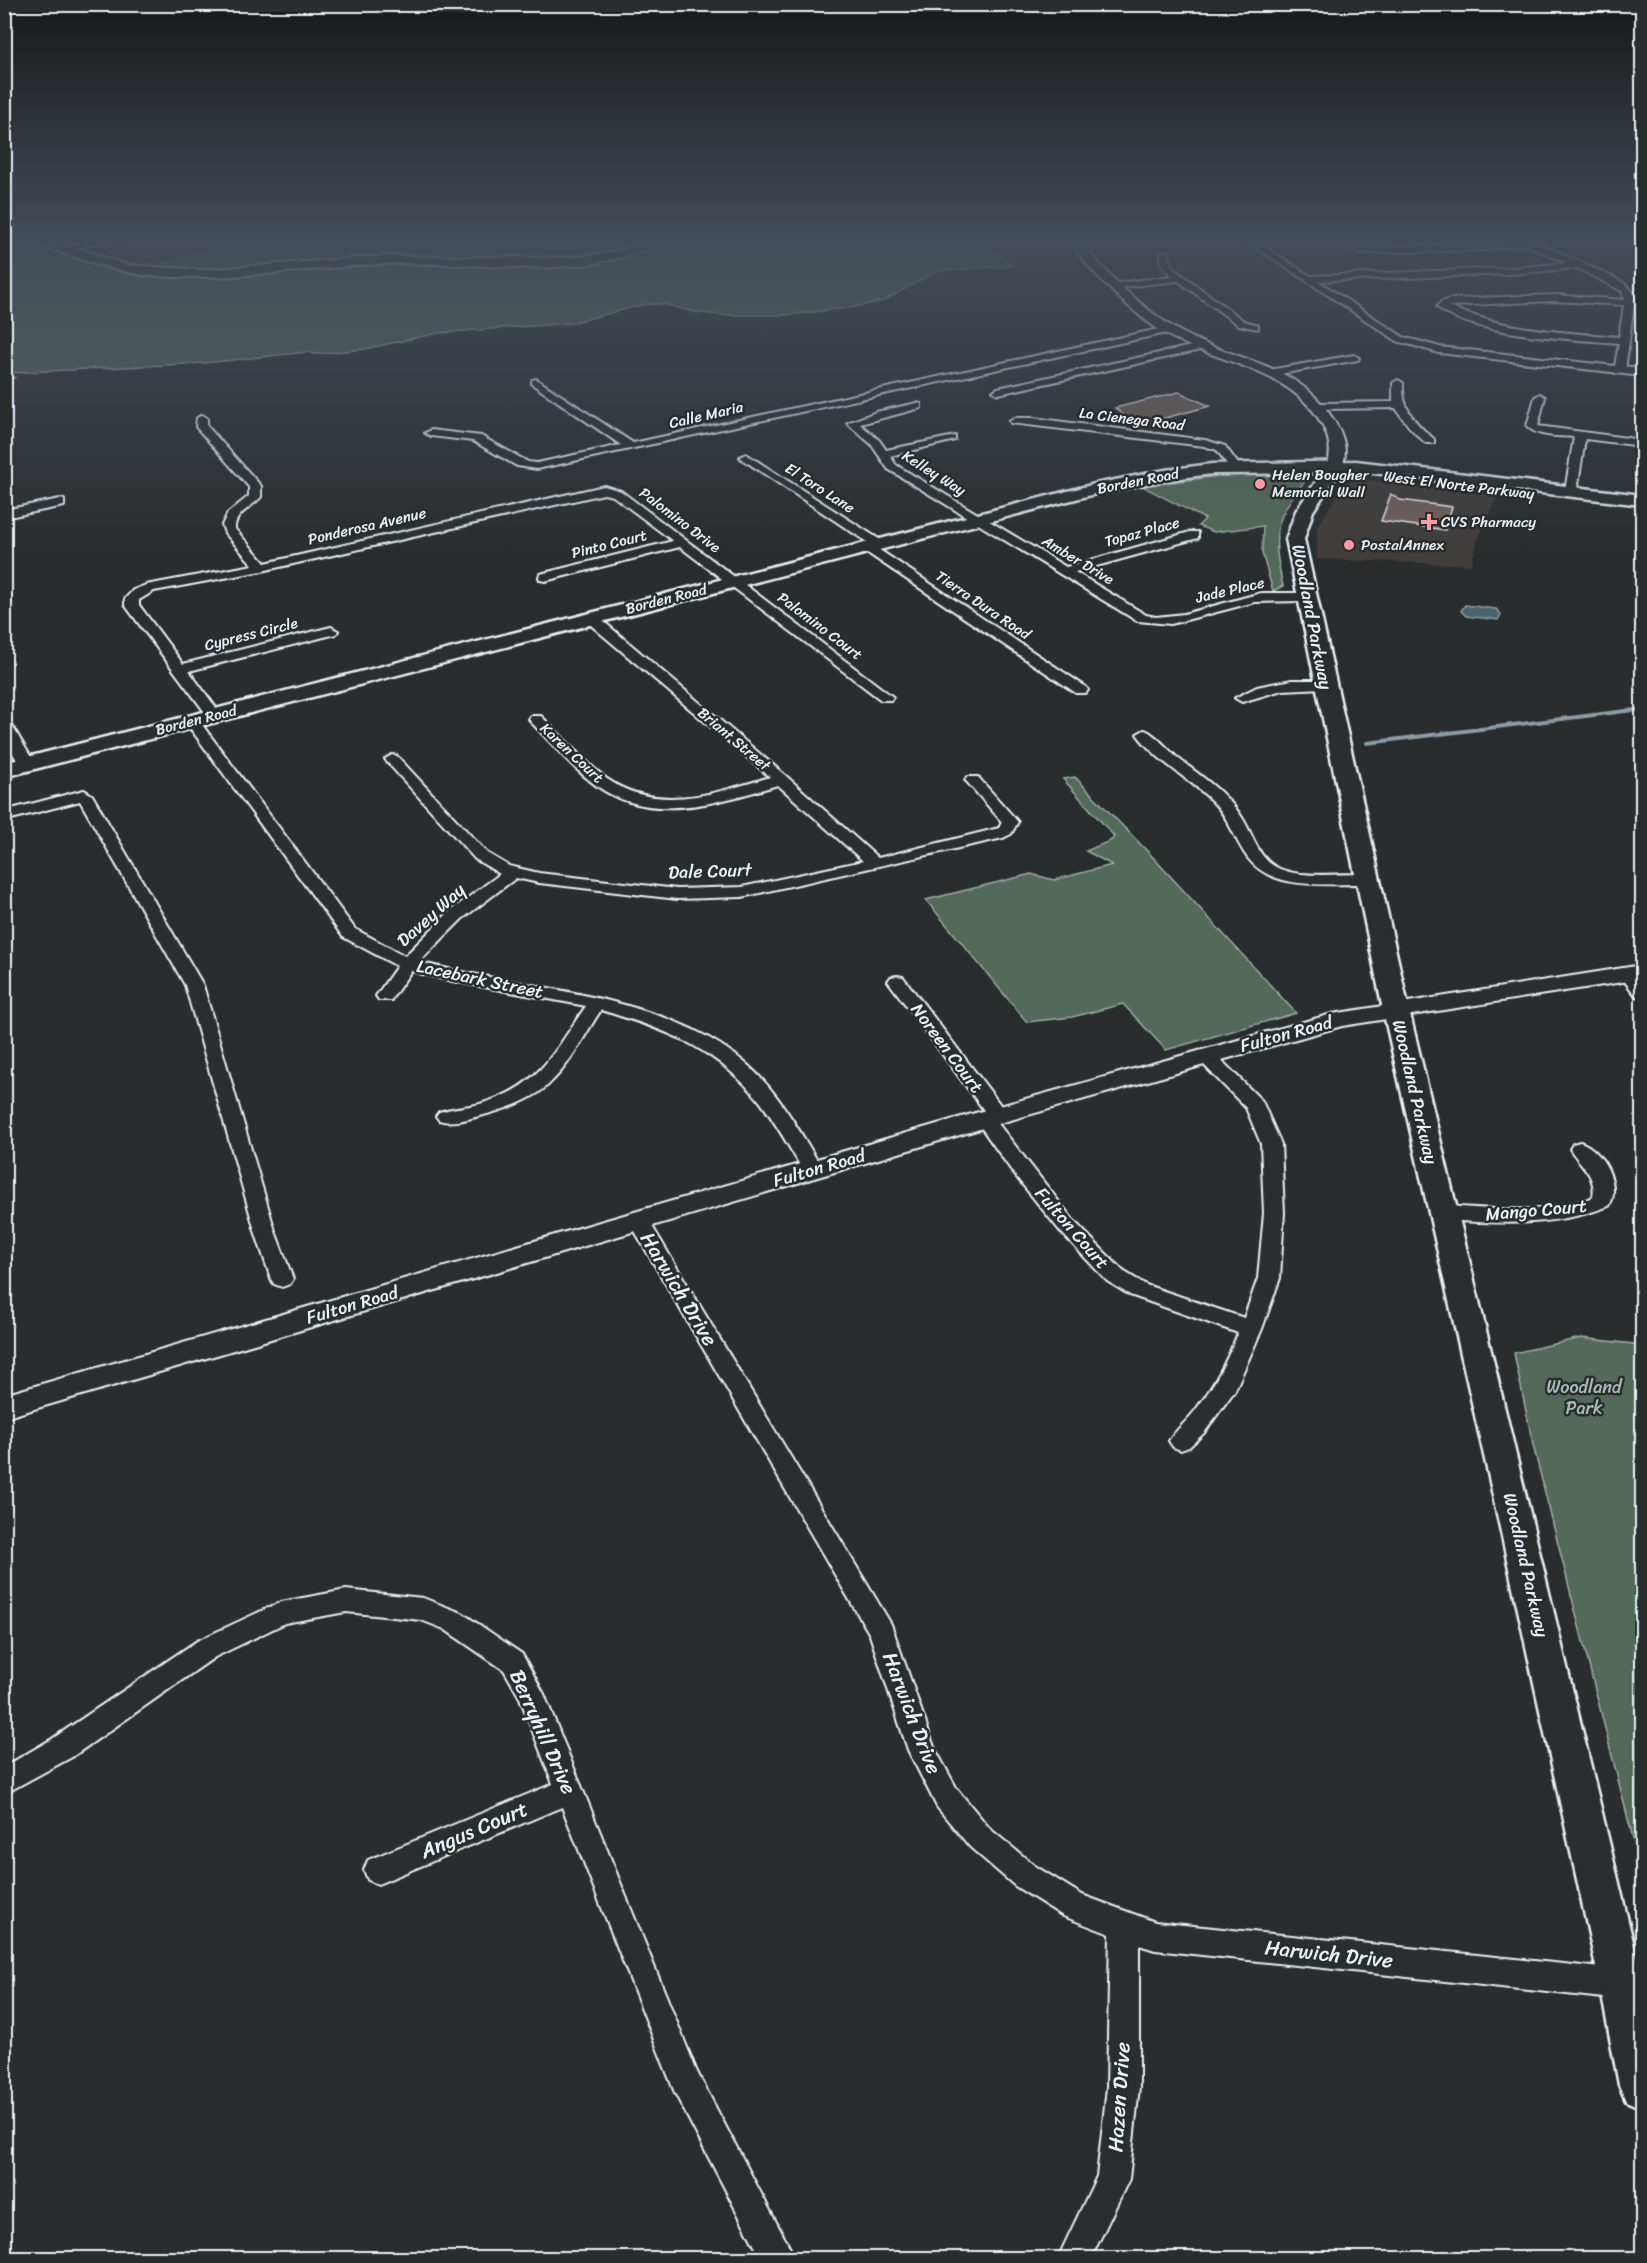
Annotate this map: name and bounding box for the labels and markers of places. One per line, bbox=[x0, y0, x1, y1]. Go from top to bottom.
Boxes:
place label: Helen Bougher Memorial Wall bbox=[1272, 462, 1370, 505]
marker: Helen Bougher Memorial Wall bbox=[1253, 477, 1267, 491]
place label: CVS Pharmacy bbox=[1441, 509, 1536, 535]
marker: CVS Pharmacy bbox=[1422, 515, 1436, 529]
place label: PostalAnnex bbox=[1361, 532, 1444, 558]
marker: PostalAnnex bbox=[1342, 538, 1356, 552]

